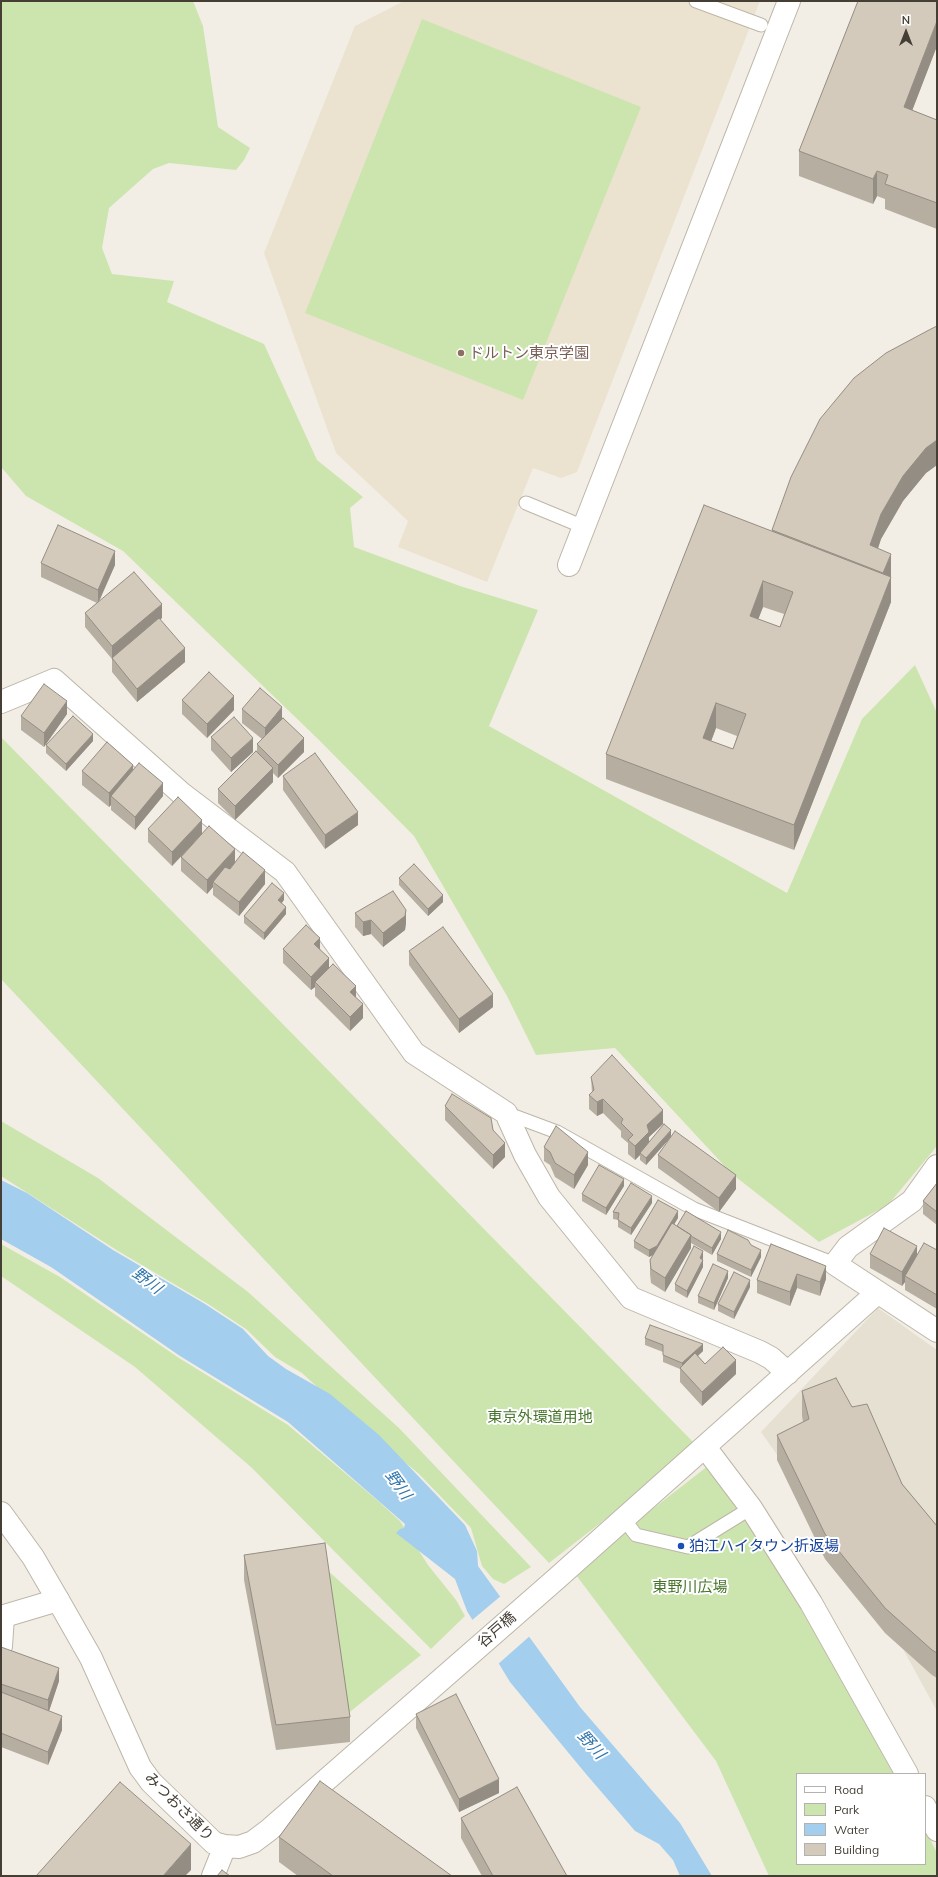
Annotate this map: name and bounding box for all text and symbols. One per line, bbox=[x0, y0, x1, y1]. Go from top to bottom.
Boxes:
north arrow bbox=[886, 12, 926, 52]
text: N bbox=[902, 13, 910, 27]
place label: ドルトン東京学園 bbox=[469, 344, 589, 362]
marker: ドルトン東京学園 bbox=[456, 348, 466, 358]
water label: 野川 bbox=[128, 1264, 166, 1298]
park label: 東京外環道用地 bbox=[488, 1408, 592, 1426]
water label: 野川 bbox=[381, 1466, 415, 1504]
place label: 狛江ハイタウン折返場 bbox=[689, 1537, 839, 1555]
marker: 狛江ハイタウン折返場 bbox=[676, 1541, 686, 1551]
park label: 東野川広場 bbox=[653, 1578, 727, 1596]
street label: 谷戸橋 bbox=[474, 1608, 520, 1652]
water label: 野川 bbox=[573, 1727, 609, 1763]
street label: みつおさ通り bbox=[141, 1769, 217, 1845]
legend bbox=[796, 1773, 926, 1865]
text: Road bbox=[834, 1782, 863, 1797]
text: Park bbox=[834, 1802, 859, 1817]
text: Water bbox=[834, 1822, 869, 1837]
text: Building bbox=[834, 1842, 879, 1857]

